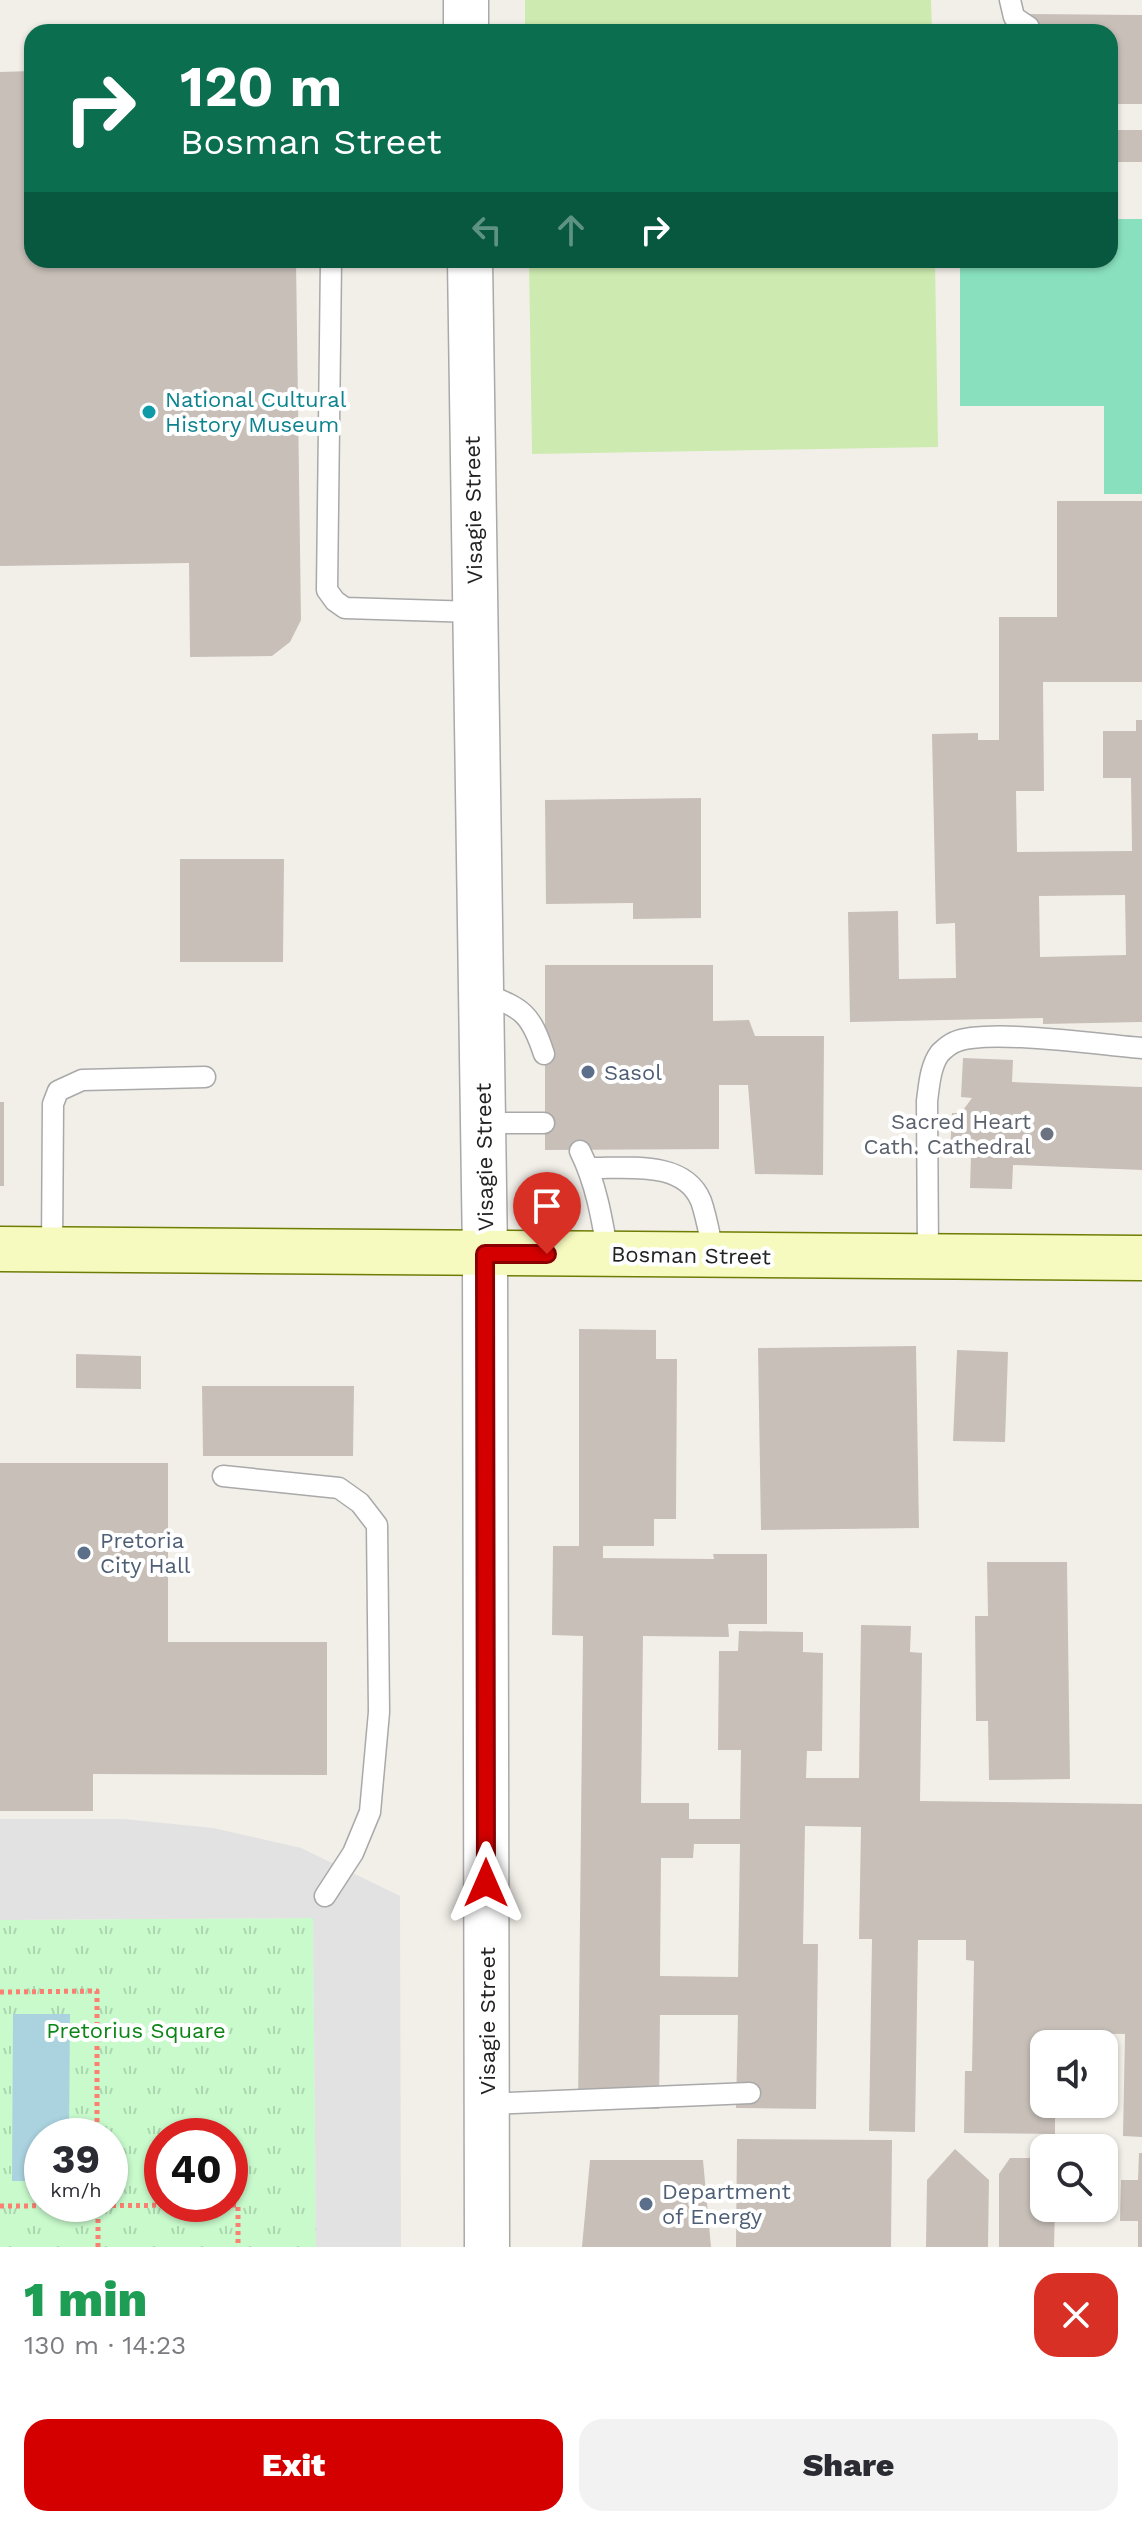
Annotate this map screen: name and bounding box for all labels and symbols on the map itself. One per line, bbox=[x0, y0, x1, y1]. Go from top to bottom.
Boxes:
place label: National Cultural History Museum bbox=[165, 387, 347, 437]
marker: National Cultural History Museum bbox=[140, 403, 158, 421]
street label: Visagie Street bbox=[460, 436, 487, 584]
place label: Sasol bbox=[604, 1060, 662, 1085]
marker: Sasol bbox=[579, 1063, 597, 1081]
street label: Visagie Street bbox=[471, 1083, 498, 1231]
place label: Sacred Heart Cath. Cathedral bbox=[863, 1109, 1031, 1159]
marker: Sacred Heart Cath. Cathedral bbox=[1038, 1125, 1056, 1143]
pin bbox=[513, 1172, 581, 1254]
street label: Bosman Street bbox=[611, 1242, 771, 1269]
place label: Pretoria City Hall bbox=[100, 1528, 191, 1578]
marker: Pretoria City Hall bbox=[75, 1544, 93, 1562]
position arrow bbox=[444, 1841, 528, 1925]
street label: Visagie Street bbox=[475, 1947, 500, 2095]
park label: Pretorius Square bbox=[46, 2018, 226, 2043]
speed limit sign: 40 bbox=[144, 2118, 248, 2222]
place label: Department of Energy bbox=[662, 2179, 791, 2229]
marker: Department of Energy bbox=[637, 2195, 655, 2213]

